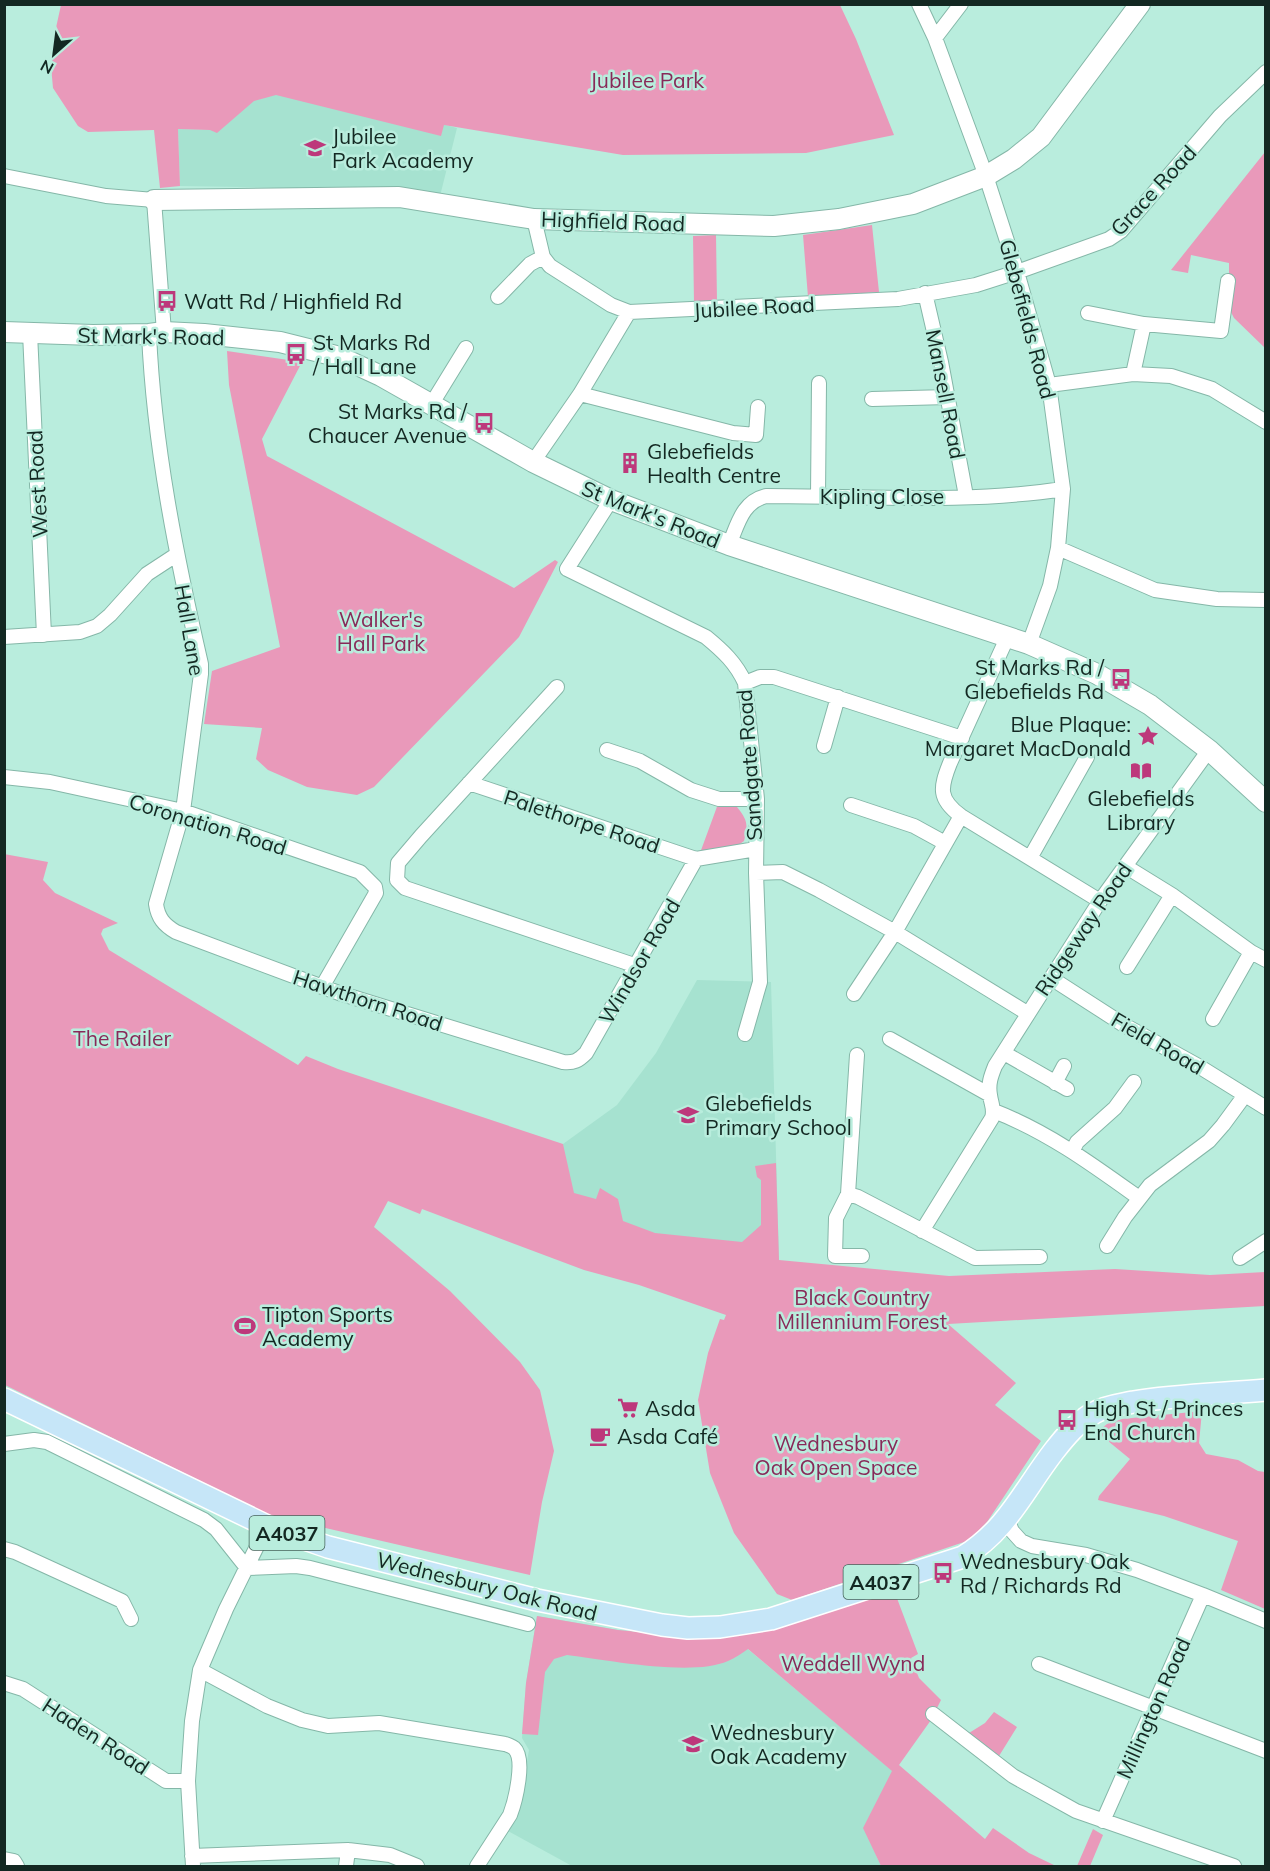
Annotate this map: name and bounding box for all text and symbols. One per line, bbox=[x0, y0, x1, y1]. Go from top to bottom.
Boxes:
north arrow bbox=[24, 24, 84, 84]
text: N bbox=[37, 56, 57, 79]
park label: Jubilee Park bbox=[590, 67, 704, 93]
place label: Jubilee Park Academy bbox=[332, 123, 473, 173]
school or university icon: Jubilee Park Academy bbox=[303, 136, 327, 160]
street label: Grace Road bbox=[1105, 139, 1201, 241]
street label: Highfield Road bbox=[541, 205, 685, 237]
street label: Glebefields Road bbox=[994, 236, 1062, 402]
place label: Watt Rd / Highfield Rd bbox=[184, 288, 402, 314]
bus stop icon: Watt Rd / Highfield Rd bbox=[155, 289, 179, 313]
street label: Jubilee Road bbox=[693, 291, 815, 323]
street label: St Mark's Road bbox=[77, 322, 225, 350]
street label: Mansell Road bbox=[921, 327, 971, 461]
place label: St Marks Rd / Hall Lane bbox=[312, 329, 431, 379]
bus stop icon: St Marks Rd / Hall Lane bbox=[284, 342, 308, 366]
place label: St Marks Rd / Chaucer Avenue bbox=[308, 398, 468, 448]
bus stop icon: St Marks Rd / Chaucer Avenue bbox=[472, 411, 496, 435]
street label: West Road bbox=[21, 429, 53, 539]
place label: Glebefields Health Centre bbox=[647, 438, 781, 488]
building icon: Glebefields Health Centre bbox=[618, 451, 642, 475]
street label: St Mark's Road bbox=[578, 474, 724, 554]
street label: Kipling Close bbox=[820, 483, 944, 509]
street label: Hall Lane bbox=[169, 582, 211, 678]
park label: Walker's Hall Park bbox=[337, 606, 425, 656]
place label: St Marks Rd / Glebefields Rd bbox=[964, 654, 1105, 704]
bus stop icon: St Marks Rd / Glebefields Rd bbox=[1109, 667, 1133, 691]
street label: Sandgate Road bbox=[731, 689, 767, 841]
place label: Blue Plaque: Margaret MacDonald bbox=[925, 711, 1131, 761]
place icon: Blue Plaque: Margaret MacDonald bbox=[1136, 724, 1160, 748]
library icon: Glebefields Library bbox=[1129, 759, 1153, 783]
street label: Palethorpe Road bbox=[501, 784, 663, 858]
place label: Glebefields Library bbox=[1087, 785, 1195, 835]
street label: Coronation Road bbox=[126, 788, 290, 860]
street label: Ridgeway Road bbox=[1029, 858, 1137, 1000]
street label: Windsor Road bbox=[593, 894, 685, 1028]
street label: Hawthorn Road bbox=[290, 964, 446, 1036]
street label: Field Road bbox=[1107, 1006, 1209, 1080]
park label: The Railer bbox=[73, 1025, 171, 1051]
place label: Glebefields Primary School bbox=[705, 1090, 852, 1140]
school or university icon: Glebefields Primary School bbox=[676, 1103, 700, 1127]
park label: Black Country Millennium Forest bbox=[777, 1284, 947, 1334]
place label: Tipton Sports Academy bbox=[262, 1301, 393, 1351]
sports icon: Tipton Sports Academy bbox=[233, 1314, 257, 1338]
place label: Asda bbox=[645, 1395, 696, 1421]
place label: High St / Princes End Church bbox=[1084, 1395, 1243, 1445]
supermarket icon: Asda bbox=[616, 1396, 640, 1420]
bus stop icon: High St / Princes End Church bbox=[1055, 1408, 1079, 1432]
place label: Asda Café bbox=[617, 1423, 718, 1449]
cafe icon: Asda Café bbox=[588, 1424, 612, 1448]
park label: Wednesbury Oak Open Space bbox=[754, 1430, 918, 1480]
road number: A4037 bbox=[250, 1516, 324, 1550]
street label: Wednesbury Oak Road bbox=[374, 1546, 600, 1626]
place label: Wednesbury Oak Rd / Richards Rd bbox=[960, 1548, 1130, 1598]
bus stop icon: Wednesbury Oak Rd / Richards Rd bbox=[931, 1561, 955, 1585]
road number: A4037 bbox=[844, 1565, 918, 1599]
street label: Millington Road bbox=[1110, 1634, 1196, 1782]
park label: Weddell Wynd bbox=[781, 1650, 925, 1676]
street label: Haden Road bbox=[38, 1692, 154, 1780]
place label: Wednesbury Oak Academy bbox=[710, 1719, 847, 1769]
school or university icon: Wednesbury Oak Academy bbox=[681, 1732, 705, 1756]

